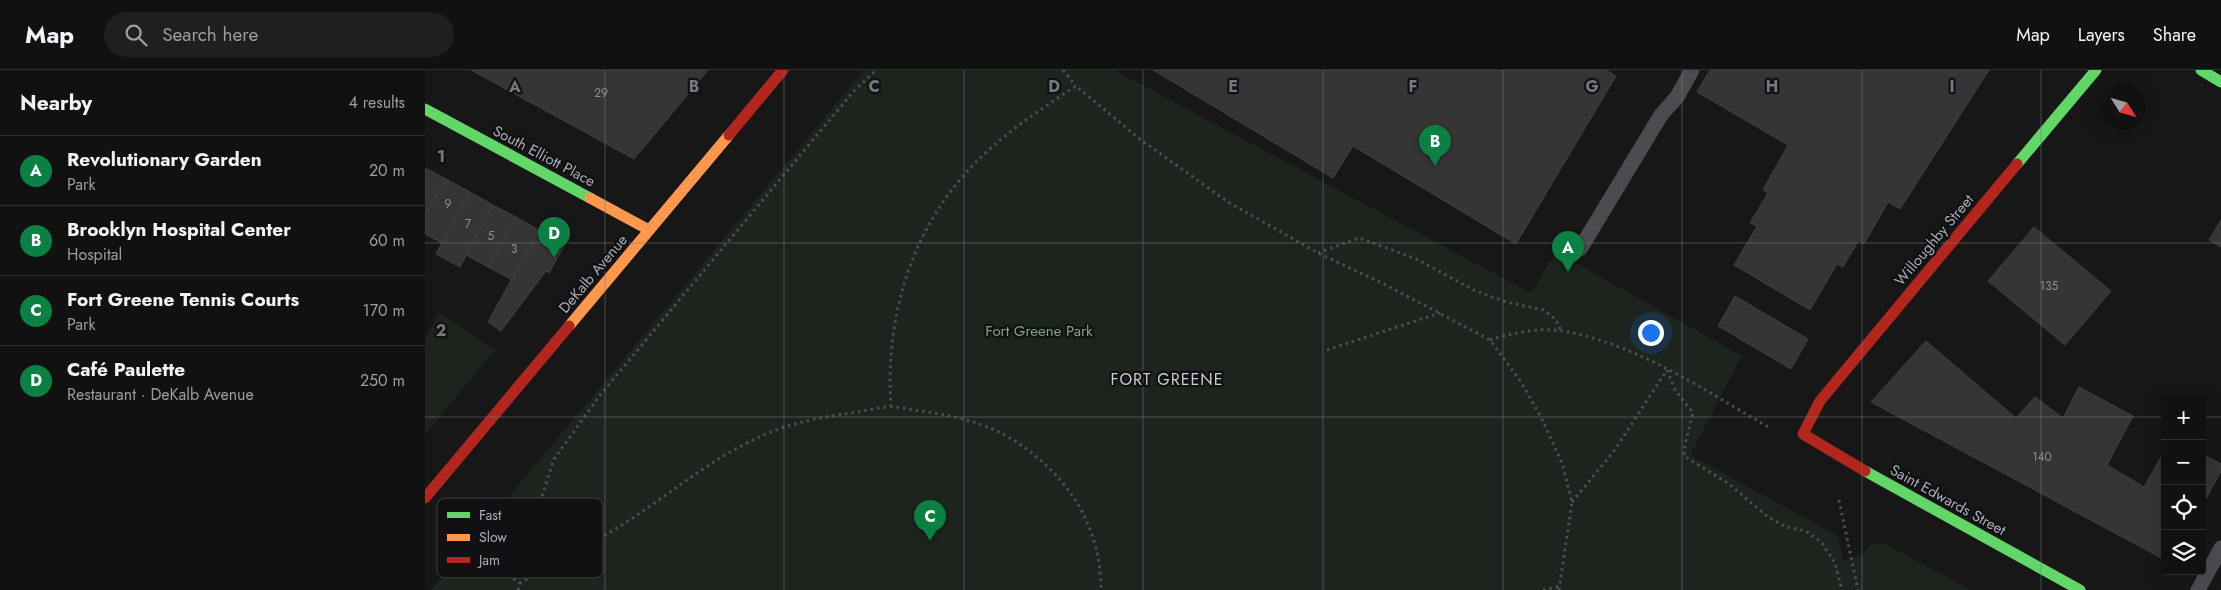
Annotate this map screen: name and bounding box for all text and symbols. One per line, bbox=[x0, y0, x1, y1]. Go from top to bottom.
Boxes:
search box bbox=[104, 12, 454, 57]
text: Map bbox=[25, 17, 74, 52]
icon: search bbox=[122, 21, 150, 49]
text: Search here bbox=[162, 21, 258, 48]
text: Map bbox=[2016, 22, 2050, 48]
text: Layers bbox=[2078, 22, 2125, 48]
text: Share bbox=[2153, 22, 2196, 48]
text: A bbox=[508, 75, 521, 98]
text: B bbox=[689, 75, 699, 98]
text: C bbox=[868, 75, 880, 98]
text: D bbox=[1048, 75, 1060, 98]
text: E bbox=[1228, 75, 1238, 98]
text: F bbox=[1409, 75, 1417, 98]
text: G bbox=[1585, 75, 1599, 98]
text: H bbox=[1766, 75, 1778, 98]
text: I bbox=[1949, 75, 1955, 98]
house number: 29 bbox=[594, 84, 608, 102]
north arrow bbox=[2101, 85, 2146, 130]
text: Nearby bbox=[20, 88, 92, 118]
text: 4 results bbox=[349, 91, 405, 114]
street label: South Elliott Place bbox=[489, 120, 599, 192]
pin: B bbox=[1419, 125, 1451, 166]
text: 1 bbox=[437, 145, 445, 168]
text: Revolutionary Garden bbox=[67, 146, 262, 173]
text: A bbox=[30, 159, 42, 182]
text: 20 m bbox=[369, 159, 405, 182]
text: Park bbox=[67, 173, 96, 196]
street label: Willoughby Street bbox=[1889, 189, 1979, 290]
house number: 9 bbox=[445, 195, 452, 213]
house number: 7 bbox=[465, 215, 472, 233]
text: Brooklyn Hospital Center bbox=[67, 216, 291, 243]
pin: D bbox=[538, 217, 570, 258]
house number: 5 bbox=[488, 227, 495, 245]
text: B bbox=[31, 229, 41, 252]
text: 60 m bbox=[369, 229, 405, 252]
street label: DeKalb Avenue bbox=[555, 231, 631, 317]
pin: A bbox=[1552, 231, 1584, 272]
house number: 3 bbox=[511, 240, 518, 258]
text: Hospital bbox=[67, 243, 122, 266]
house number: 135 bbox=[2040, 277, 2059, 295]
text: Fort Greene Tennis Courts bbox=[67, 286, 299, 313]
text: C bbox=[30, 299, 42, 322]
text: 170 m bbox=[363, 299, 405, 322]
text: Park bbox=[67, 313, 96, 336]
text: 2 bbox=[436, 319, 446, 342]
park label: Fort Greene Park bbox=[985, 320, 1093, 342]
your location bbox=[1638, 320, 1664, 346]
text: Café Paulette bbox=[67, 356, 185, 383]
district label: FORT GREENE bbox=[1110, 368, 1224, 391]
text: D bbox=[30, 369, 42, 392]
text: 250 m bbox=[360, 369, 405, 392]
text: Restaurant · DeKalb Avenue bbox=[67, 383, 254, 406]
map controls bbox=[2161, 395, 2206, 575]
button: + bbox=[2161, 395, 2206, 440]
button: − bbox=[2161, 440, 2206, 485]
house number: 140 bbox=[2032, 448, 2052, 466]
street label: Saint Edwards Street bbox=[1886, 459, 2010, 541]
button: locate bbox=[2161, 485, 2206, 530]
legend bbox=[437, 498, 603, 578]
pin: C bbox=[914, 500, 946, 541]
text: Fast bbox=[479, 505, 502, 525]
text: Slow bbox=[479, 527, 507, 547]
button: layers bbox=[2161, 530, 2206, 575]
text: Jam bbox=[477, 550, 500, 570]

